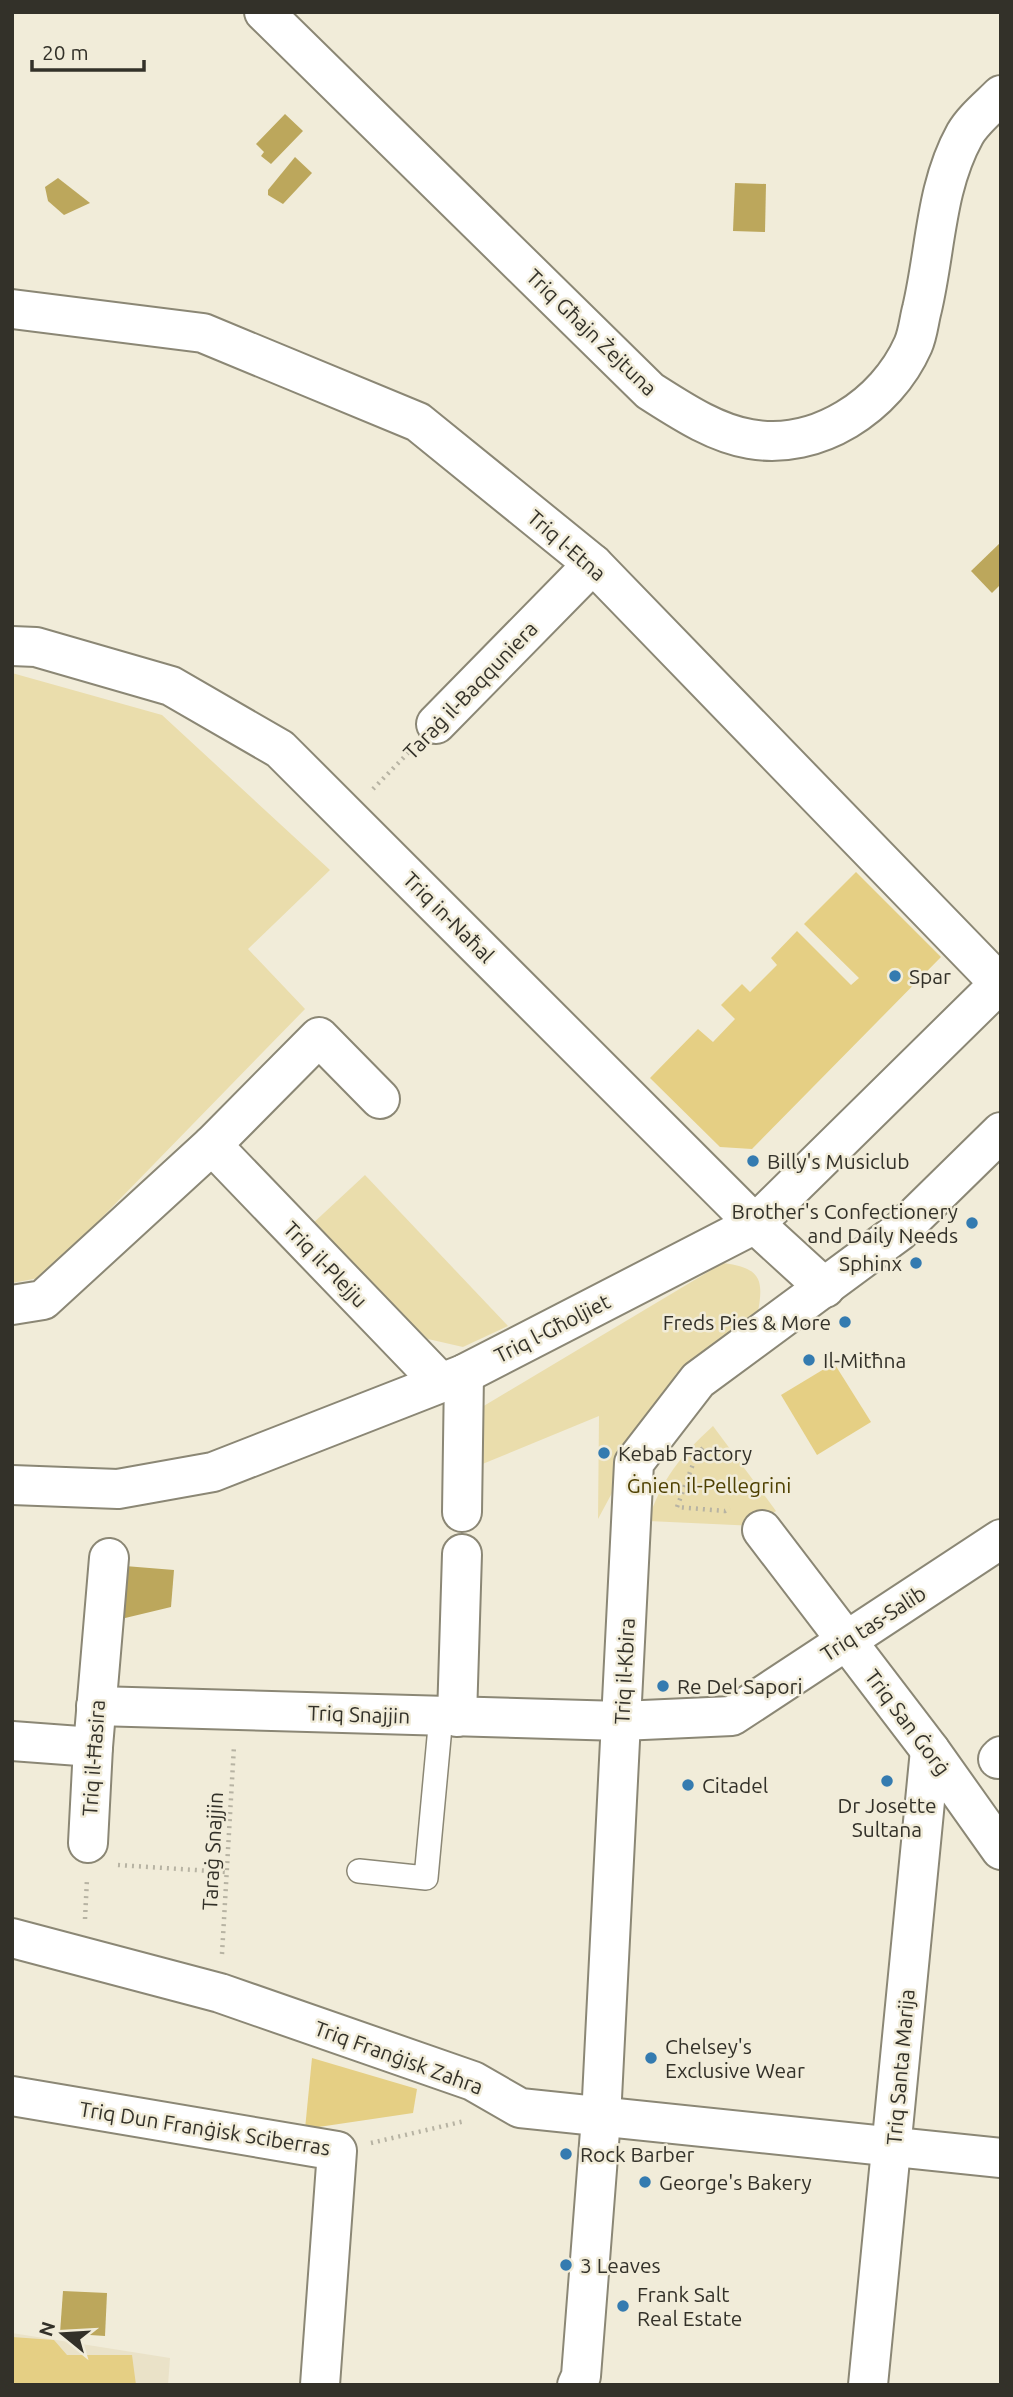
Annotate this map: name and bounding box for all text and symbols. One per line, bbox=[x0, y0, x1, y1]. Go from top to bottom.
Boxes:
scale bar bbox=[32, 28, 144, 72]
text: 20 m bbox=[42, 40, 89, 64]
street label: Triq Għajn Żejtuna bbox=[522, 264, 662, 400]
street label: Triq l-Etna bbox=[523, 505, 611, 585]
street label: Taraġ il-Baqquniera bbox=[398, 616, 542, 764]
street label: Triq in-Naħal bbox=[399, 867, 499, 967]
place label: Spar bbox=[909, 964, 951, 988]
marker: Spar bbox=[887, 968, 903, 984]
place label: Billy's Musiclub bbox=[767, 1149, 910, 1173]
marker: Billy's Musiclub bbox=[745, 1153, 761, 1169]
place label: Brother's Confectionery and Daily Needs bbox=[731, 1199, 958, 1247]
marker: Brother's Confectionery and Daily Needs bbox=[964, 1215, 980, 1231]
street label: Triq il-Plejju bbox=[279, 1216, 373, 1312]
place label: Sphinx bbox=[839, 1251, 902, 1275]
marker: Sphinx bbox=[908, 1255, 924, 1271]
street label: Triq l-Għoljiet bbox=[490, 1289, 614, 1367]
place label: Freds Pies & More bbox=[663, 1310, 831, 1334]
marker: Freds Pies & More bbox=[837, 1314, 853, 1330]
place label: Il-Mitħna bbox=[823, 1348, 906, 1372]
marker: Il-Mitħna bbox=[801, 1352, 817, 1368]
place label: Kebab Factory bbox=[618, 1441, 752, 1465]
marker: Kebab Factory bbox=[596, 1445, 612, 1461]
park label: Ġnien il-Pellegrini bbox=[627, 1473, 791, 1497]
street label: Triq tas-Salib bbox=[816, 1580, 930, 1666]
street label: Triq il-Kbira bbox=[609, 1617, 639, 1725]
street label: Triq San Ġorġ bbox=[861, 1664, 955, 1780]
place label: Re Del Sapori bbox=[677, 1674, 803, 1698]
marker: Re Del Sapori bbox=[655, 1678, 671, 1694]
street label: Triq il-Ħasira bbox=[77, 1699, 109, 1817]
street label: Triq Snajjin bbox=[307, 1700, 411, 1728]
place label: Citadel bbox=[702, 1773, 768, 1797]
marker: Dr Josette Sultana bbox=[879, 1773, 895, 1789]
marker: Citadel bbox=[680, 1777, 696, 1793]
street label: Taraġ Snajjin bbox=[197, 1791, 227, 1911]
place label: Dr Josette Sultana bbox=[838, 1793, 936, 1841]
street label: Triq Santa Marija bbox=[881, 1988, 919, 2146]
street label: Triq Franġisk Zahra bbox=[311, 2015, 487, 2099]
place label: Chelsey's Exclusive Wear bbox=[665, 2034, 805, 2082]
marker: Chelsey's Exclusive Wear bbox=[643, 2050, 659, 2066]
street label: Triq Dun Franġisk Sciberras bbox=[78, 2096, 332, 2160]
place label: Rock Barber bbox=[580, 2142, 694, 2166]
marker: Rock Barber bbox=[558, 2146, 574, 2162]
place label: George's Bakery bbox=[659, 2170, 812, 2194]
marker: George's Bakery bbox=[637, 2174, 653, 2190]
place label: 3 Leaves bbox=[580, 2253, 661, 2277]
marker: 3 Leaves bbox=[558, 2257, 574, 2273]
place label: Frank Salt Real Estate bbox=[637, 2282, 742, 2330]
marker: Frank Salt Real Estate bbox=[615, 2298, 631, 2314]
north arrow bbox=[28, 2299, 98, 2369]
text: N bbox=[34, 2319, 59, 2339]

